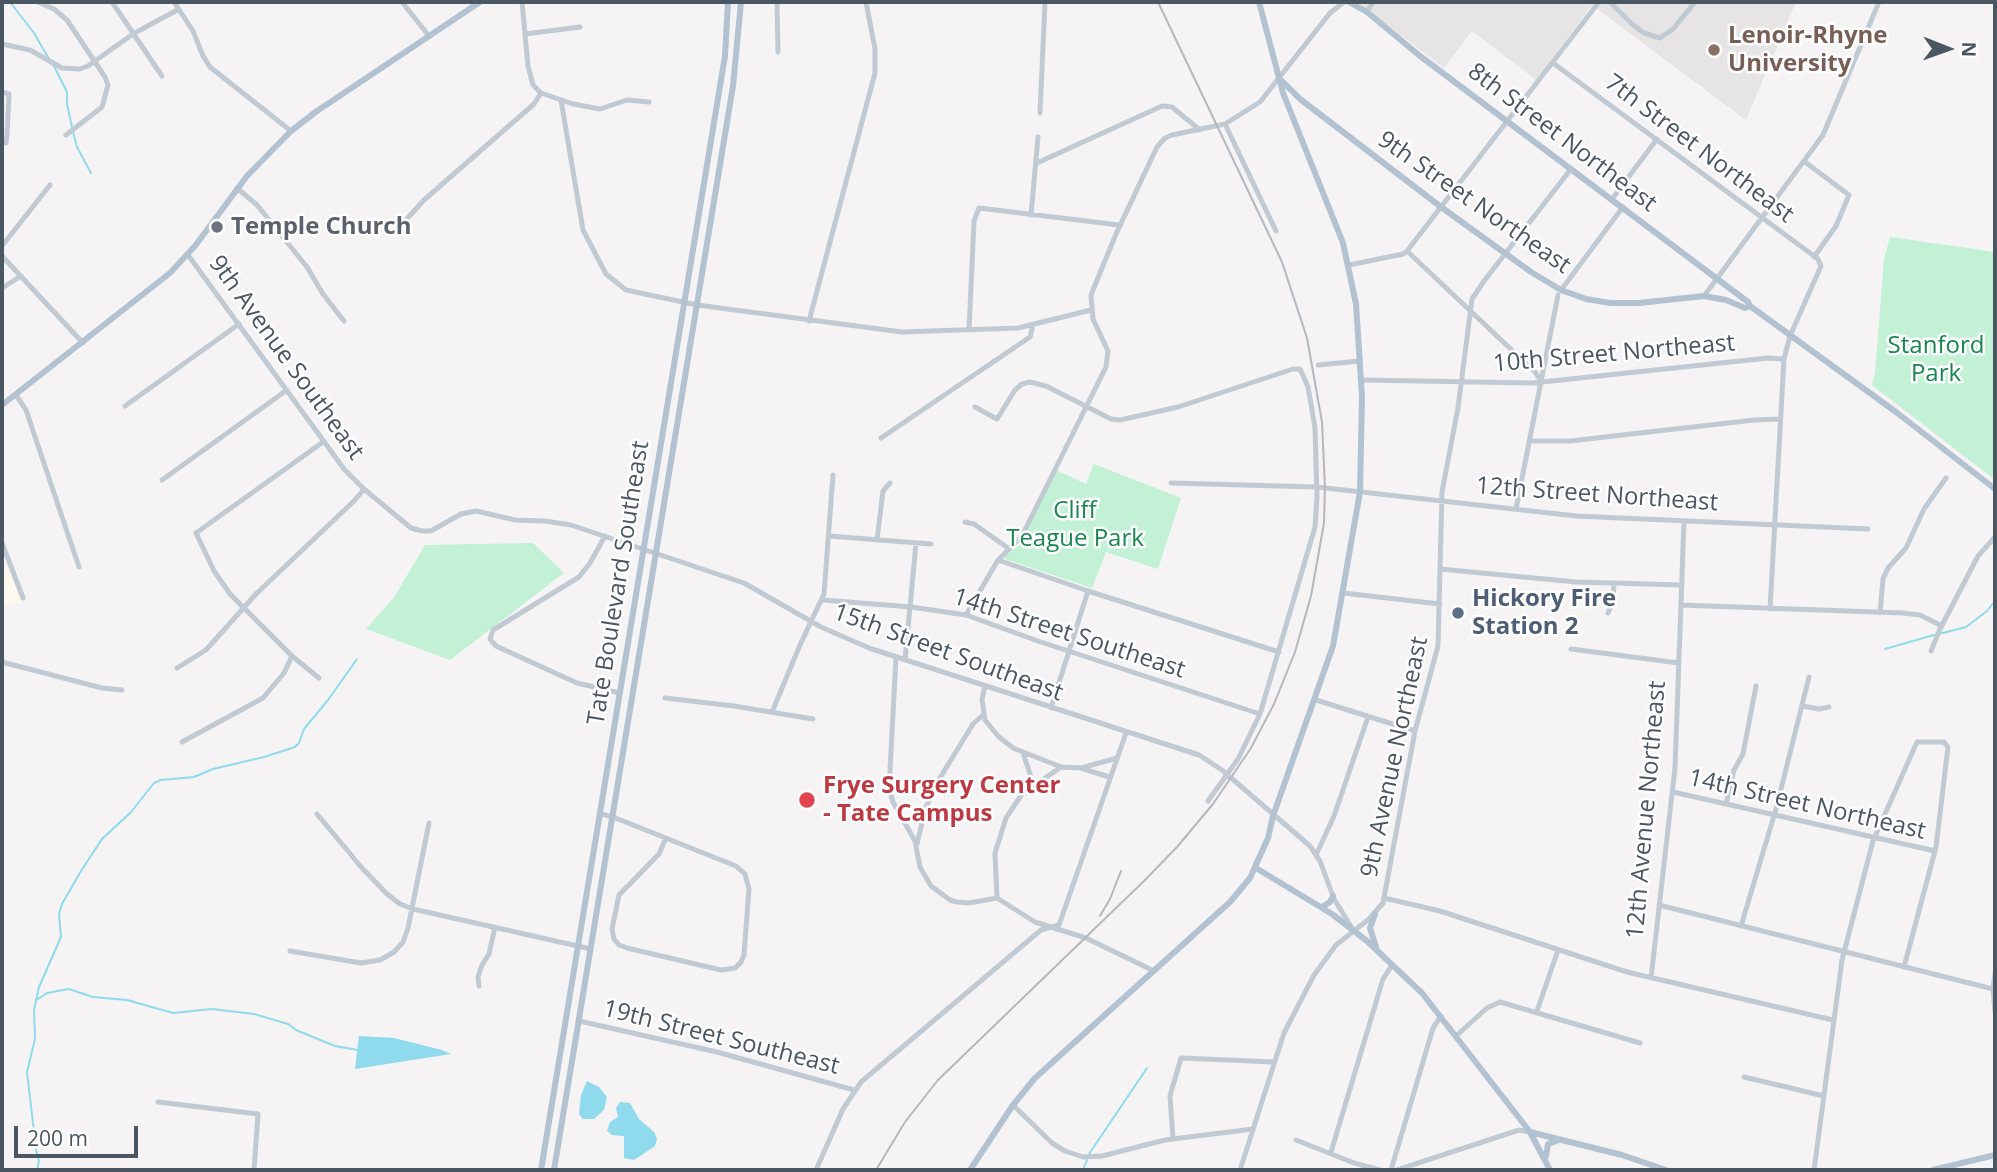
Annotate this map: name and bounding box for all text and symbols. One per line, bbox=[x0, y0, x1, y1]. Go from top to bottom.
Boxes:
north arrow bbox=[1913, 14, 1983, 84]
place label: Lenoir-Rhyne University bbox=[1728, 22, 1888, 78]
text: N bbox=[1956, 41, 1982, 57]
marker: Lenoir-Rhyne University bbox=[1706, 42, 1722, 58]
street label: 8th Street Northeast bbox=[1462, 58, 1662, 218]
street label: 7th Street Northeast bbox=[1599, 69, 1799, 229]
street label: 9th Street Northeast bbox=[1372, 126, 1576, 280]
place label: Temple Church bbox=[231, 213, 411, 241]
marker: Temple Church bbox=[209, 219, 225, 235]
street label: 9th Avenue Southeast bbox=[202, 250, 370, 466]
street label: 10th Street Northeast bbox=[1492, 329, 1736, 379]
park label: Stanford Park bbox=[1888, 332, 1984, 388]
street label: Tate Boulevard Southeast bbox=[582, 439, 656, 727]
street label: 12th Street Northeast bbox=[1475, 472, 1719, 518]
park label: Cliff Teague Park bbox=[1006, 497, 1144, 553]
street label: 14th Street Southeast bbox=[949, 583, 1189, 685]
place label: Hickory Fire Station 2 bbox=[1472, 585, 1616, 641]
street label: 15th Street Southeast bbox=[829, 598, 1067, 708]
marker: Hickory Fire Station 2 bbox=[1450, 605, 1466, 621]
street label: 9th Avenue Northeast bbox=[1355, 634, 1435, 880]
street label: 12th Avenue Northeast bbox=[1621, 680, 1673, 940]
street label: 14th Street Northeast bbox=[1686, 764, 1928, 846]
place label: Frye Surgery Center - Tate Campus bbox=[823, 772, 1060, 828]
marker: Frye Surgery Center - Tate Campus bbox=[797, 790, 817, 810]
street label: 19th Street Southeast bbox=[600, 995, 842, 1081]
scale bar bbox=[18, 1112, 142, 1156]
text: 200 m bbox=[27, 1124, 88, 1152]

